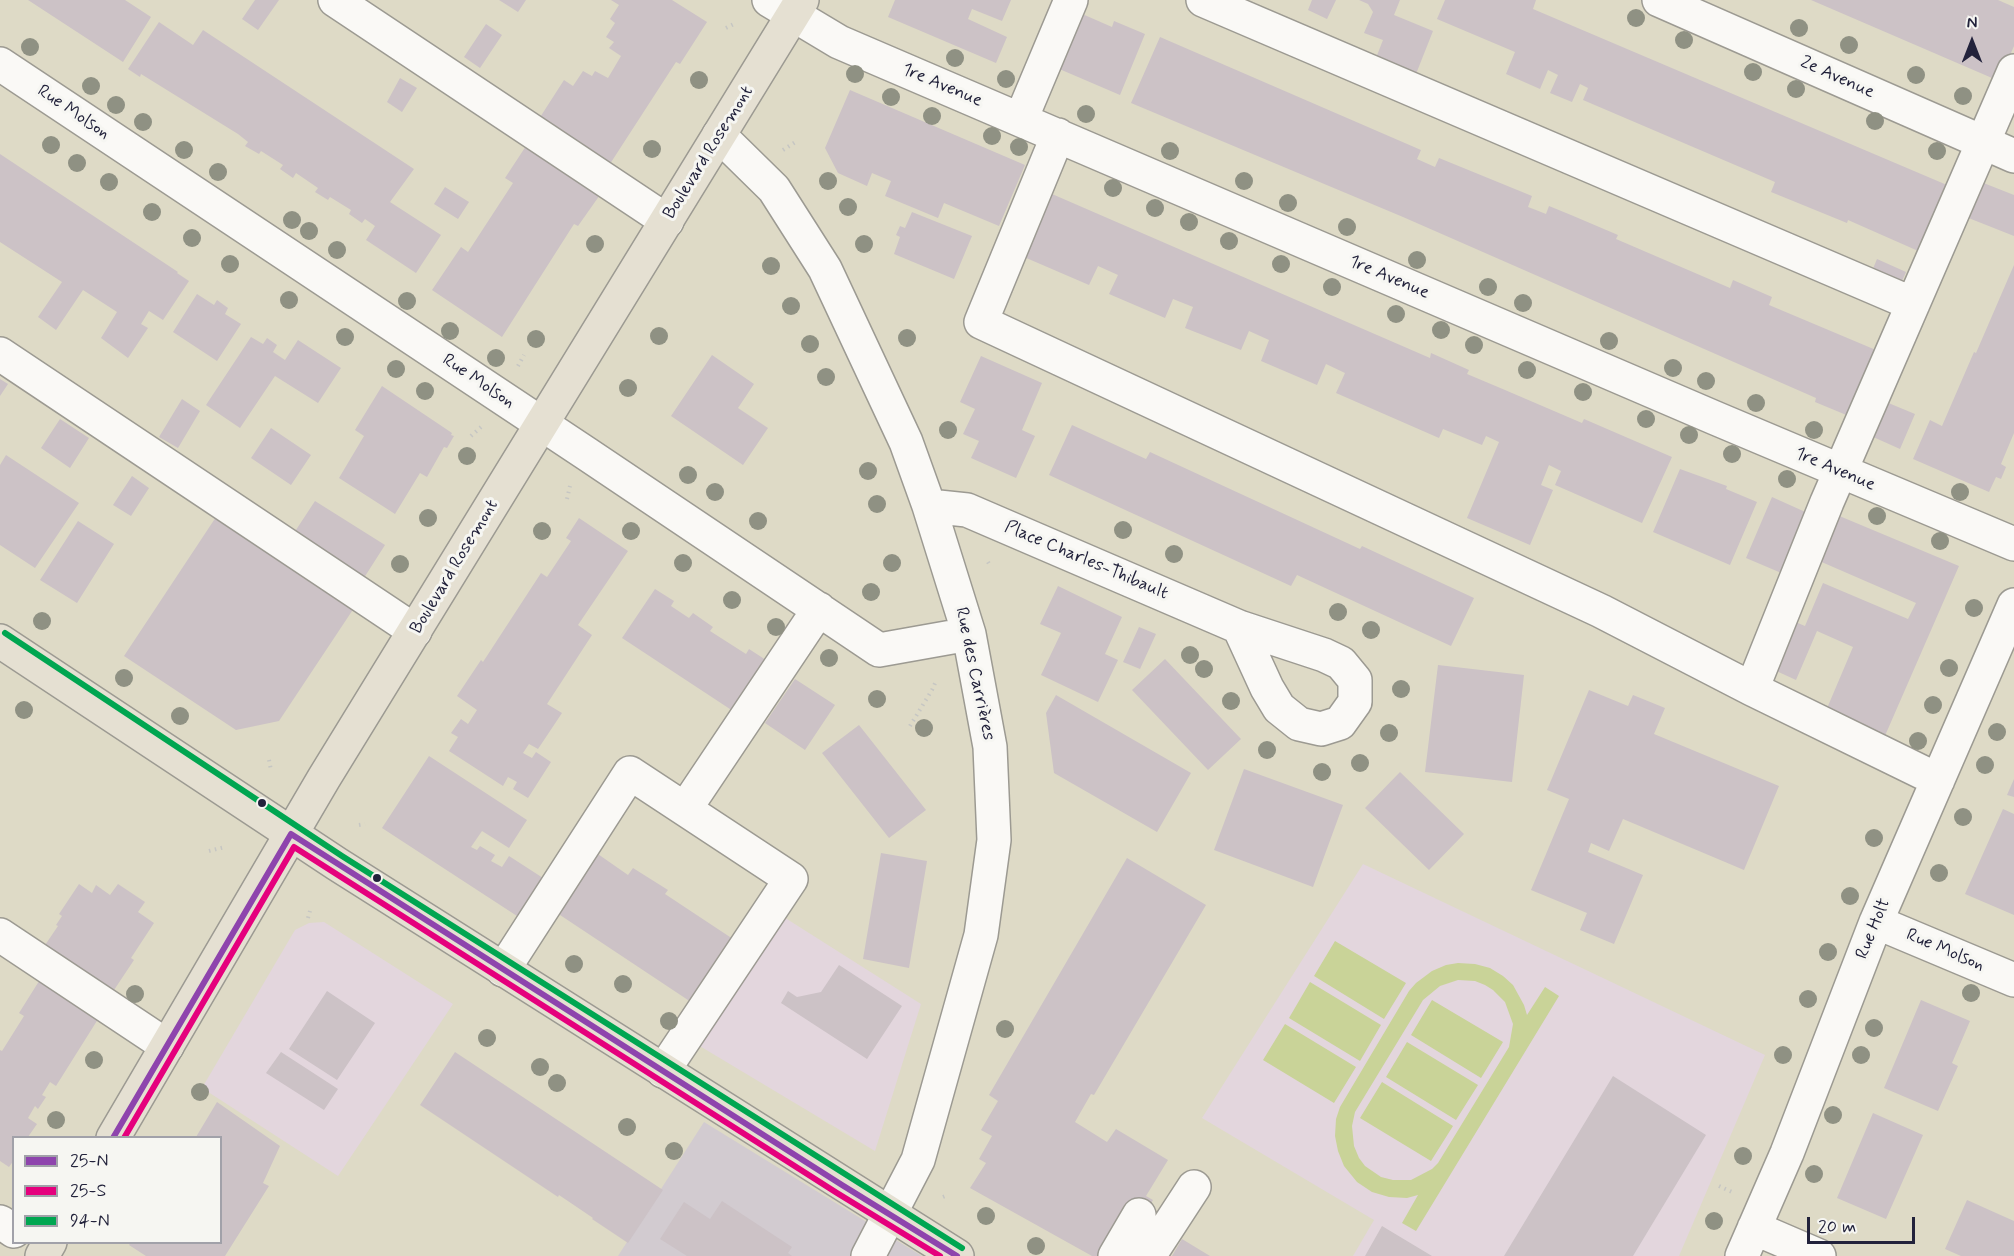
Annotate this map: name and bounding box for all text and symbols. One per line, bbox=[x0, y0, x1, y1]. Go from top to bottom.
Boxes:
north arrow bbox=[1942, 12, 2002, 72]
text: N bbox=[1967, 13, 1977, 34]
street label: 2e Avenue bbox=[1797, 52, 1877, 104]
street label: 1re Avenue bbox=[899, 59, 985, 113]
street label: Rue Molson bbox=[33, 81, 113, 145]
street label: Boulevard Rosemont bbox=[659, 82, 759, 224]
street label: 1re Avenue bbox=[1346, 251, 1432, 305]
street label: Rue Molson bbox=[438, 350, 518, 414]
street label: 1re Avenue bbox=[1792, 443, 1878, 497]
street label: Boulevard Rosemont bbox=[406, 496, 504, 638]
street label: Place Charles-Thibault bbox=[1001, 517, 1171, 605]
street label: Rue des Carrières bbox=[949, 605, 999, 743]
unlabelled marker bbox=[256, 797, 268, 809]
unlabelled marker bbox=[371, 872, 383, 884]
street label: Rue Holt bbox=[1852, 895, 1896, 963]
street label: Rue Molson bbox=[1903, 925, 1987, 977]
legend bbox=[12, 1136, 222, 1244]
text: 25-N bbox=[70, 1149, 108, 1173]
text: 25-S bbox=[70, 1179, 106, 1203]
scale bar bbox=[1810, 1205, 1918, 1243]
text: 94-N bbox=[70, 1209, 110, 1233]
text: 20 m bbox=[1818, 1215, 1856, 1239]

